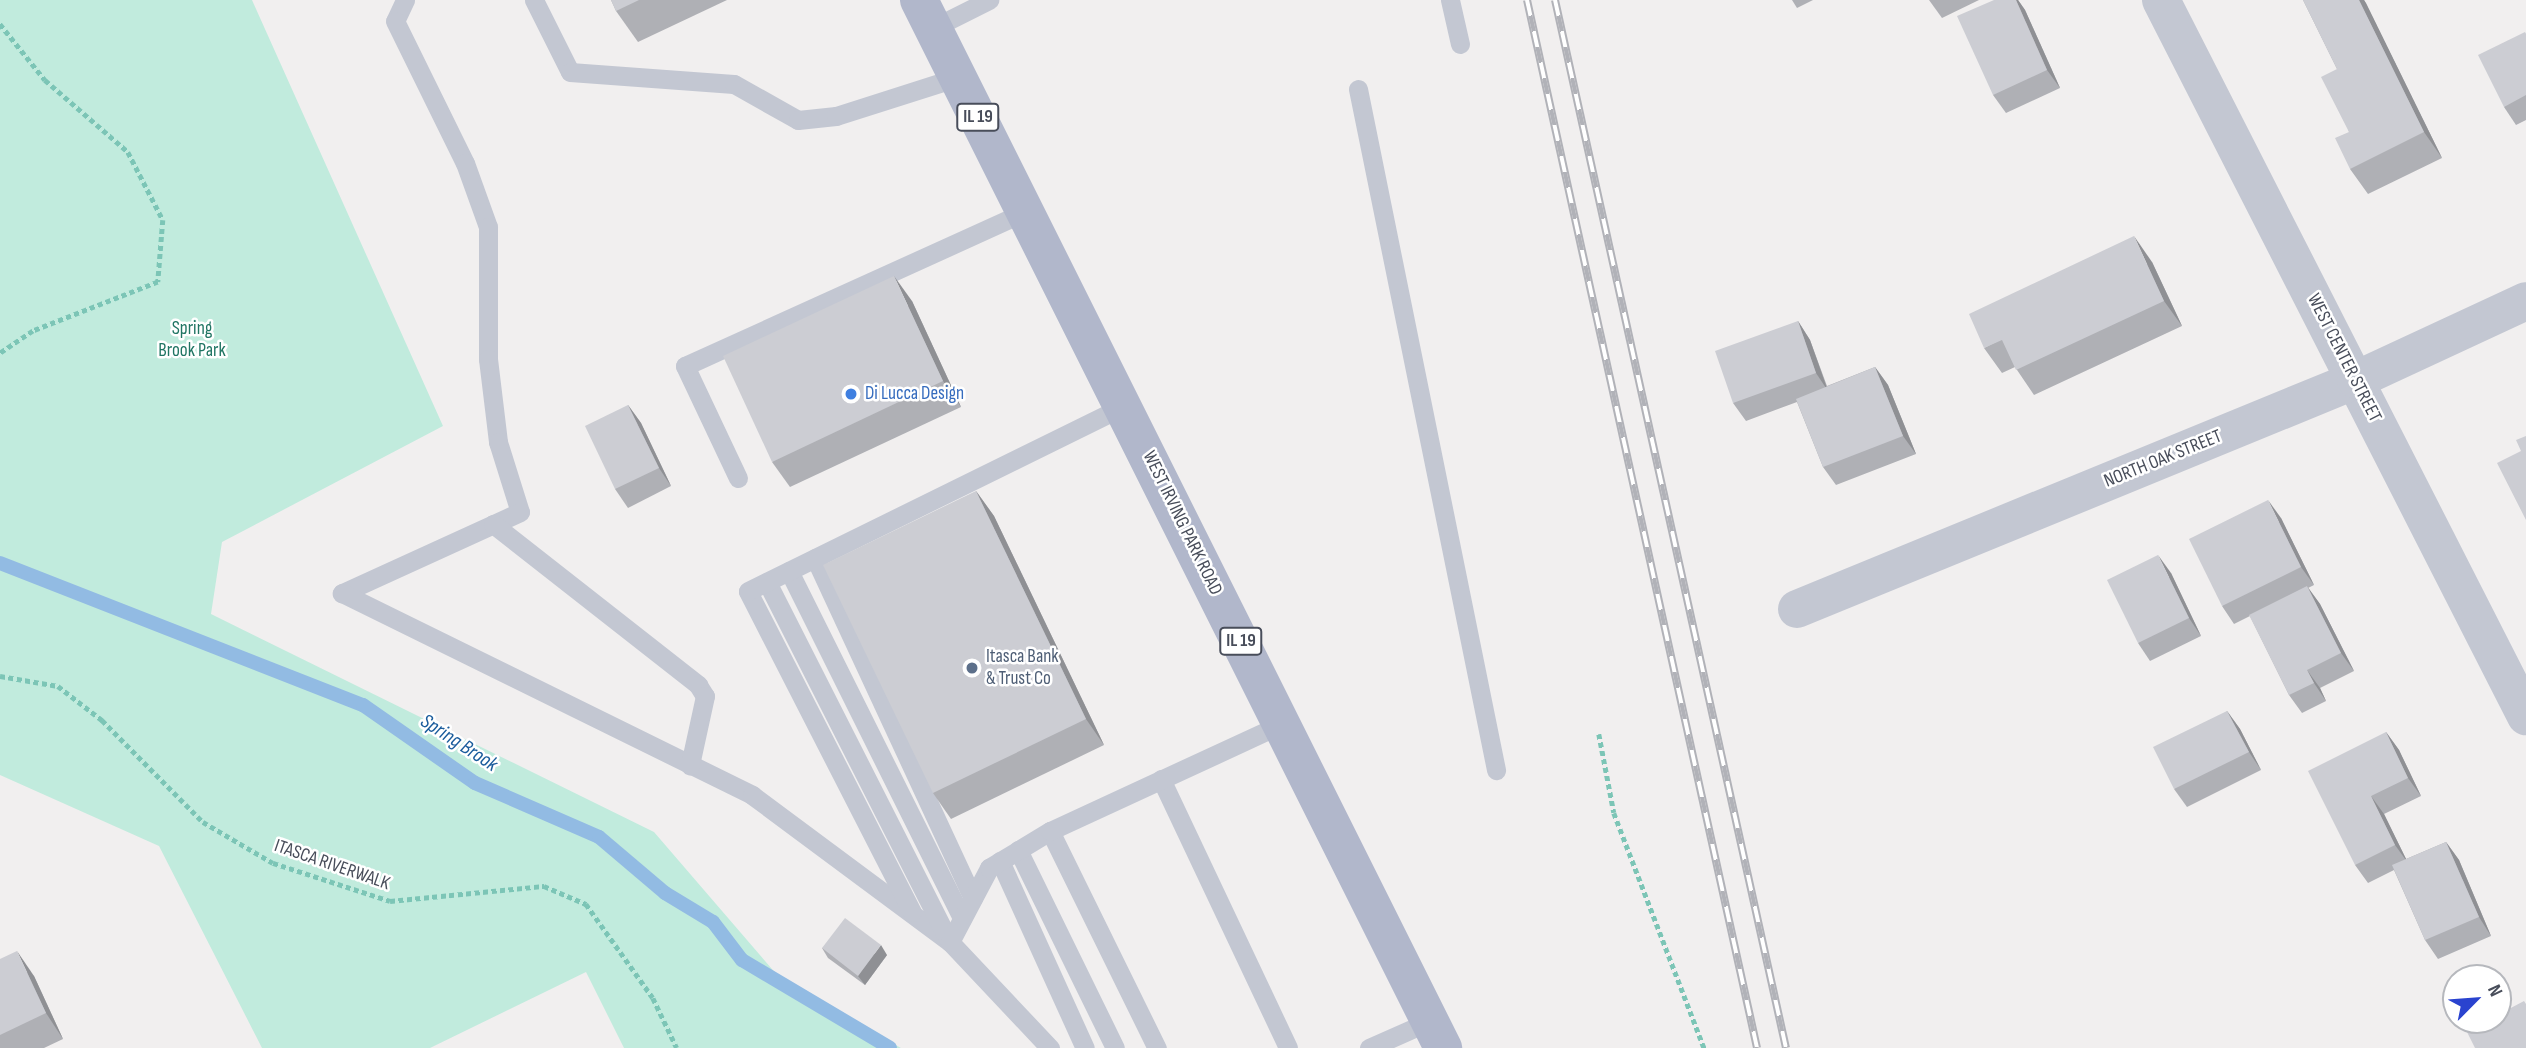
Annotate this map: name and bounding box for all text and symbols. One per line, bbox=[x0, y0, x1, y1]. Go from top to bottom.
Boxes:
road number: IL 19 bbox=[955, 103, 1001, 132]
street label: WEST CENTER STREET bbox=[2302, 290, 2386, 426]
park label: Spring Brook Park bbox=[158, 318, 226, 362]
place label: Di Lucca Design bbox=[865, 383, 964, 405]
marker: Di Lucca Design bbox=[843, 386, 859, 402]
street label: NORTH OAK STREET bbox=[2101, 425, 2225, 493]
street label: WEST IRVING PARK ROAD bbox=[1137, 447, 1227, 599]
road number: IL 19 bbox=[1218, 626, 1264, 656]
place label: Itasca Bank & Trust Co bbox=[986, 646, 1059, 690]
marker: Itasca Bank & Trust Co bbox=[964, 660, 980, 676]
water label: Spring Brook bbox=[416, 709, 502, 777]
street label: ITASCA RIVERWALK bbox=[271, 835, 393, 895]
north arrow bbox=[2442, 964, 2512, 1034]
text: N bbox=[2482, 981, 2507, 1000]

